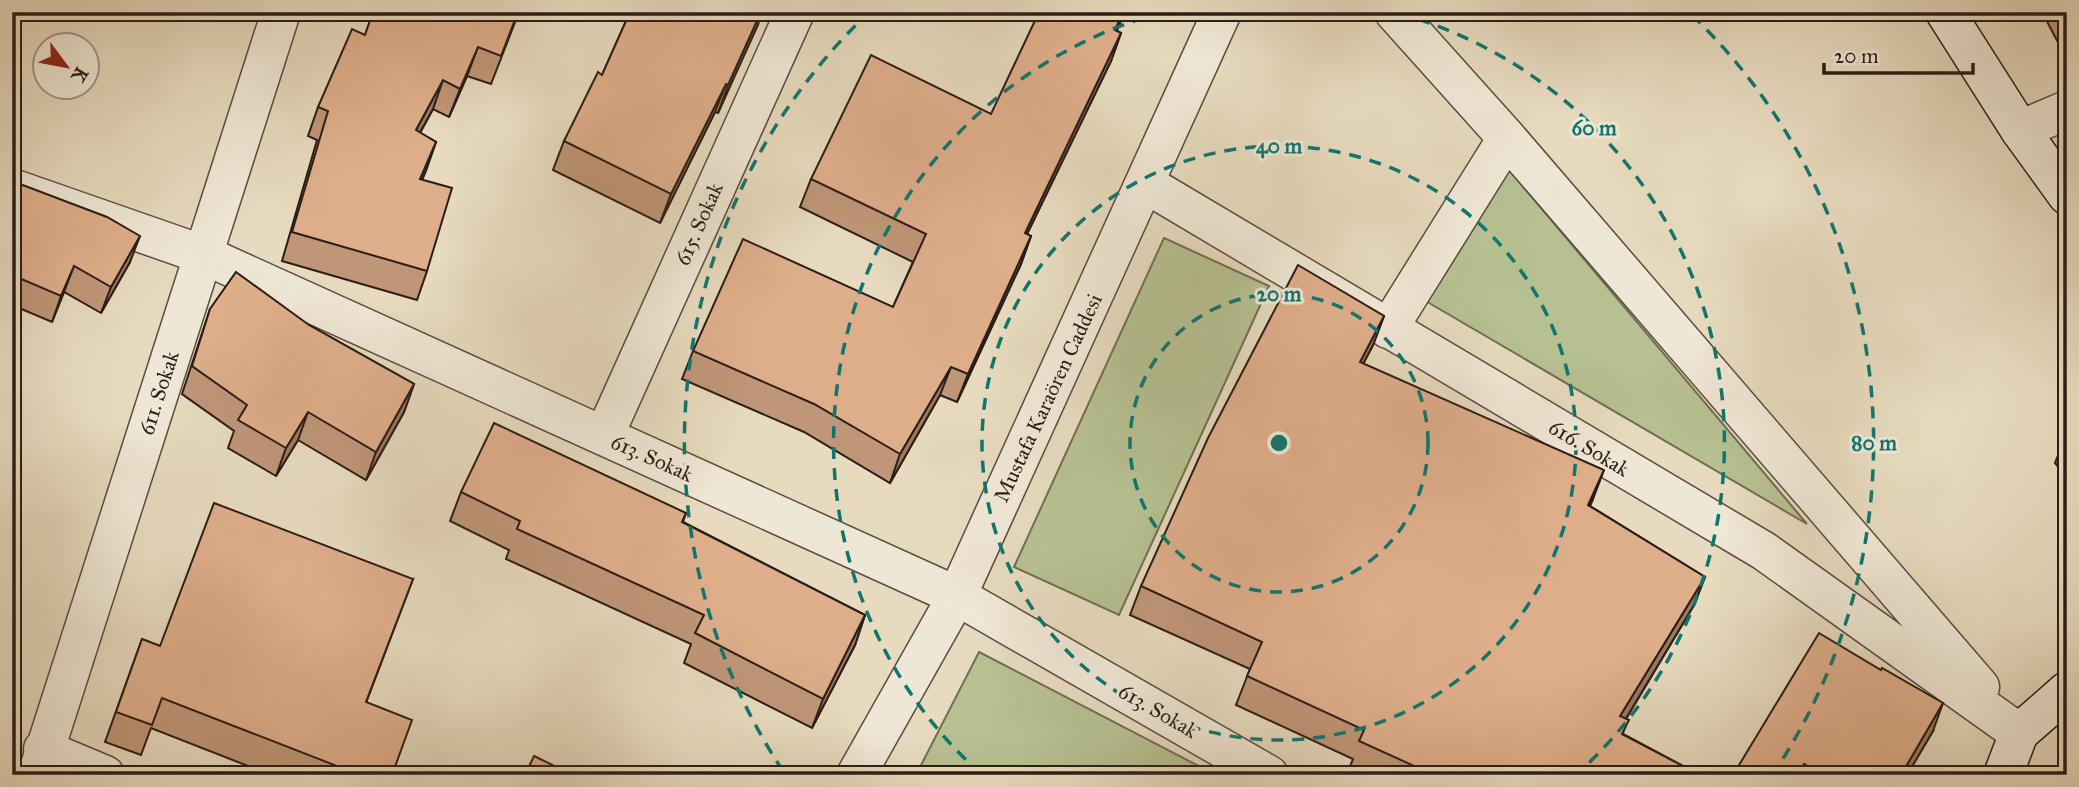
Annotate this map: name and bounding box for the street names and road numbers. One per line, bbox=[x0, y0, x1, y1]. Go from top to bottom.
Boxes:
street label: 615. Sokak bbox=[669, 178, 729, 269]
street label: Mustafa Karaören Caddesi bbox=[988, 289, 1108, 506]
street label: 611. Sokak bbox=[133, 347, 185, 438]
street label: 616. Sokak bbox=[1544, 414, 1634, 482]
street label: 613. Sokak bbox=[607, 428, 697, 488]
street label: 613. Sokak bbox=[1114, 678, 1203, 744]

